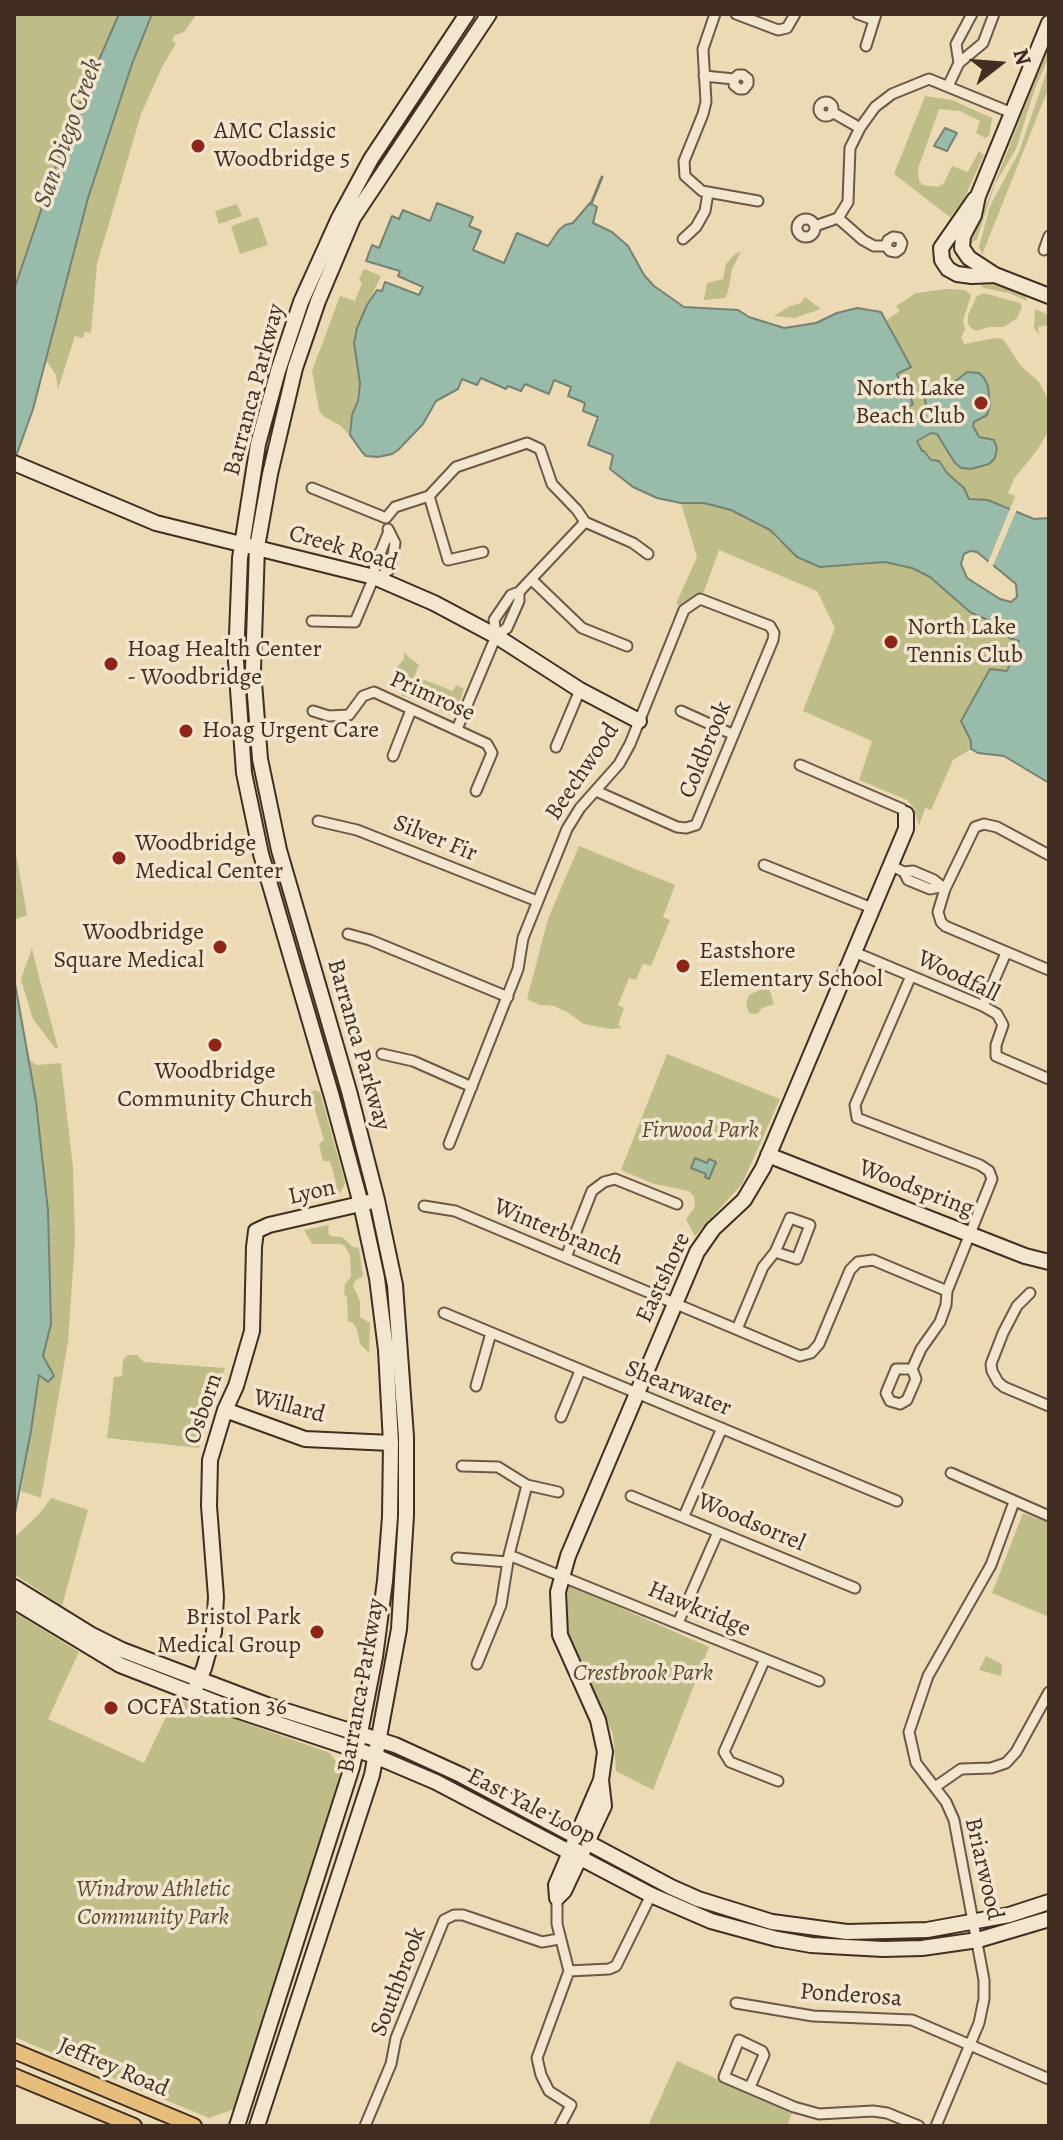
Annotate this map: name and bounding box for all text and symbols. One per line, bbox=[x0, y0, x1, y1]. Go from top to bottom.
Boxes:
north arrow bbox=[959, 24, 1039, 104]
text: N bbox=[1005, 45, 1039, 69]
water label: San Diego Creek bbox=[28, 54, 110, 212]
place label: AMC Classic Woodbridge 5 bbox=[214, 118, 350, 174]
marker: AMC Classic Woodbridge 5 bbox=[189, 137, 207, 155]
street label: Barranca Parkway bbox=[218, 301, 292, 479]
place label: North Lake Beach Club bbox=[855, 375, 965, 431]
marker: North Lake Beach Club bbox=[972, 394, 990, 412]
street label: Creek Road bbox=[285, 520, 401, 578]
place label: North Lake Tennis Club bbox=[907, 614, 1023, 670]
marker: North Lake Tennis Club bbox=[882, 633, 900, 651]
place label: Hoag Health Center - Woodbridge bbox=[127, 636, 322, 692]
marker: Hoag Health Center - Woodbridge bbox=[102, 655, 120, 673]
street label: Primrose bbox=[385, 665, 479, 729]
street label: Coldbrook bbox=[674, 697, 738, 803]
place label: Hoag Urgent Care bbox=[202, 717, 379, 745]
street label: Beechwood bbox=[540, 718, 626, 826]
marker: Hoag Urgent Care bbox=[177, 722, 195, 740]
street label: Silver Fir bbox=[389, 809, 481, 869]
place label: Woodbridge Medical Center bbox=[135, 830, 283, 886]
marker: Woodbridge Medical Center bbox=[110, 849, 128, 867]
place label: Woodbridge Square Medical bbox=[54, 919, 204, 975]
marker: Woodbridge Square Medical bbox=[211, 938, 229, 956]
place label: Eastshore Elementary School bbox=[699, 938, 883, 994]
street label: Woodfall bbox=[912, 945, 1004, 1009]
street label: Barranca Parkway bbox=[320, 956, 396, 1134]
marker: Eastshore Elementary School bbox=[674, 957, 692, 975]
marker: Woodbridge Community Church bbox=[206, 1036, 224, 1054]
place label: Woodbridge Community Church bbox=[117, 1058, 313, 1114]
park label: Firwood Park bbox=[641, 1117, 759, 1145]
street label: Woodspring bbox=[854, 1154, 978, 1224]
street label: Lyon bbox=[286, 1174, 338, 1212]
street label: Winterbranch bbox=[489, 1193, 627, 1273]
street label: Eastshore bbox=[631, 1228, 697, 1328]
street label: Shearwater bbox=[621, 1355, 735, 1423]
street label: Osborn bbox=[179, 1370, 229, 1448]
street label: Willard bbox=[250, 1384, 328, 1430]
street label: Woodsorrel bbox=[693, 1488, 809, 1558]
street label: Hawkridge bbox=[643, 1575, 755, 1645]
street label: Barranca Parkway bbox=[332, 1596, 392, 1776]
place label: Bristol Park Medical Group bbox=[157, 1604, 301, 1660]
marker: Bristol Park Medical Group bbox=[308, 1623, 326, 1641]
park label: Crestbrook Park bbox=[573, 1660, 713, 1688]
place label: OCFA Station 36 bbox=[127, 1694, 287, 1722]
marker: OCFA Station 36 bbox=[102, 1699, 120, 1717]
street label: East Yale Loop bbox=[462, 1762, 600, 1852]
street label: Briarwood bbox=[957, 1815, 1009, 1923]
park label: Windrow Athletic Community Park bbox=[76, 1876, 230, 1932]
street label: Southbrook bbox=[365, 1923, 433, 2041]
street label: Ponderosa bbox=[799, 1978, 903, 2014]
street label: Jeffrey Road bbox=[53, 2032, 173, 2104]

